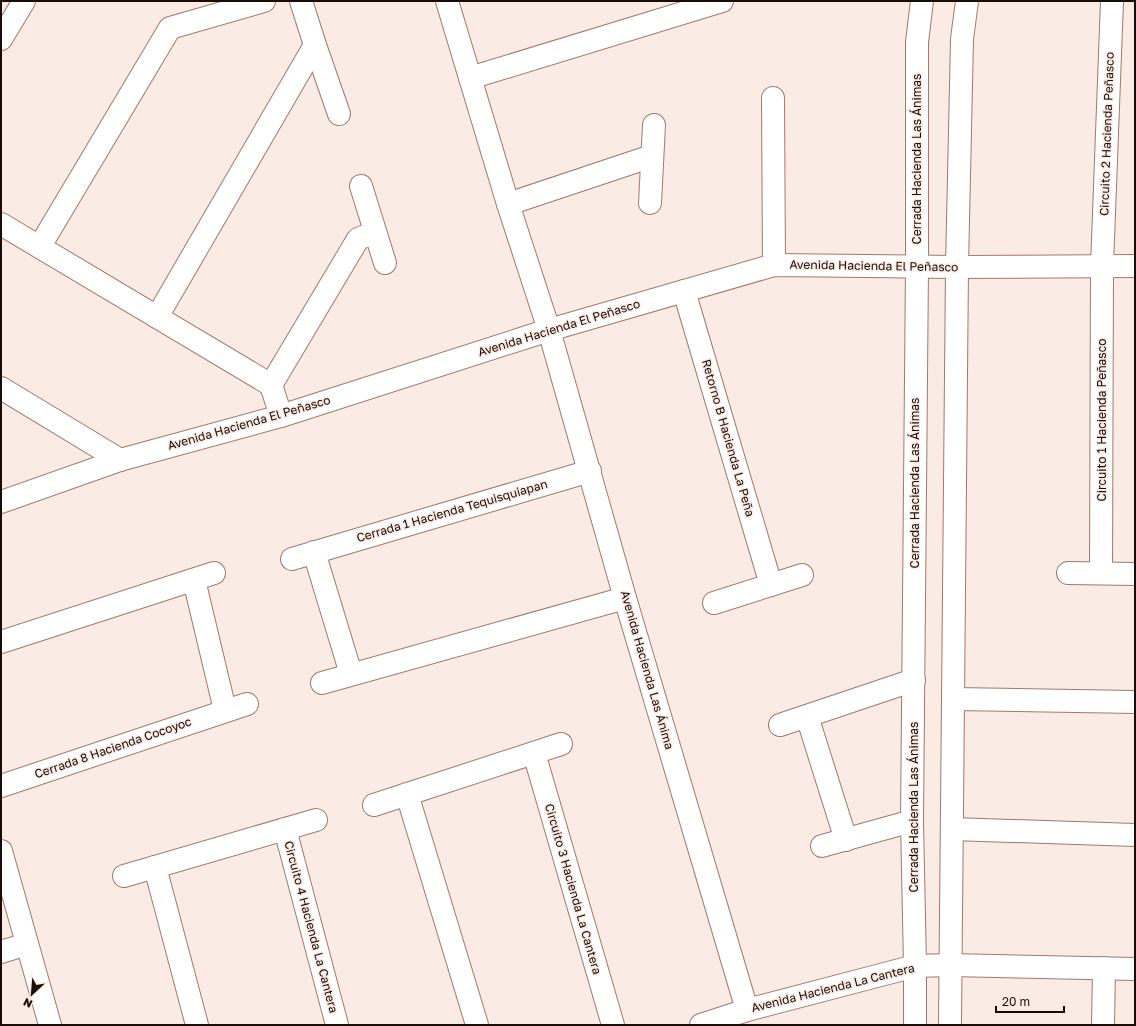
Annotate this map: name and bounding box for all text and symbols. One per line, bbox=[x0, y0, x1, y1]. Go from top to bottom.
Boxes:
street label: Circuito 2 Hacienda Peñasco bbox=[1096, 52, 1117, 216]
street label: Cerrada Hacienda Las Ánimas bbox=[909, 74, 924, 244]
street label: Avenida Hacienda El Peñasco bbox=[789, 257, 959, 274]
street label: Avenida Hacienda El Peñasco bbox=[476, 296, 642, 359]
street label: Circuito 1 Hacienda Peñasco bbox=[1094, 339, 1109, 501]
street label: Retorno B Hacienda La Peña bbox=[699, 357, 758, 518]
street label: Avenida Hacienda El Peñasco bbox=[166, 392, 332, 453]
street label: Cerrada Hacienda Las Ánimas bbox=[907, 398, 922, 568]
street label: Cerrada 1 Hacienda Tequisquiapan bbox=[355, 476, 549, 545]
street label: Avenida Hacienda Las Ánima bbox=[618, 589, 677, 751]
street label: Cerrada 8 Hacienda Cocoyoc bbox=[32, 713, 194, 781]
street label: Cerrada Hacienda Las Ánimas bbox=[906, 722, 921, 892]
street label: Circuito 3 Hacienda La Cantera bbox=[542, 802, 605, 976]
street label: Circuito 4 Hacienda La Cantera bbox=[281, 839, 342, 1015]
street label: Avenida Hacienda La Cantera bbox=[750, 960, 916, 1015]
north arrow bbox=[12, 974, 52, 1014]
scale bar bbox=[996, 988, 1064, 1014]
text: 20 m bbox=[1002, 994, 1030, 1009]
text: N bbox=[21, 996, 34, 1011]

